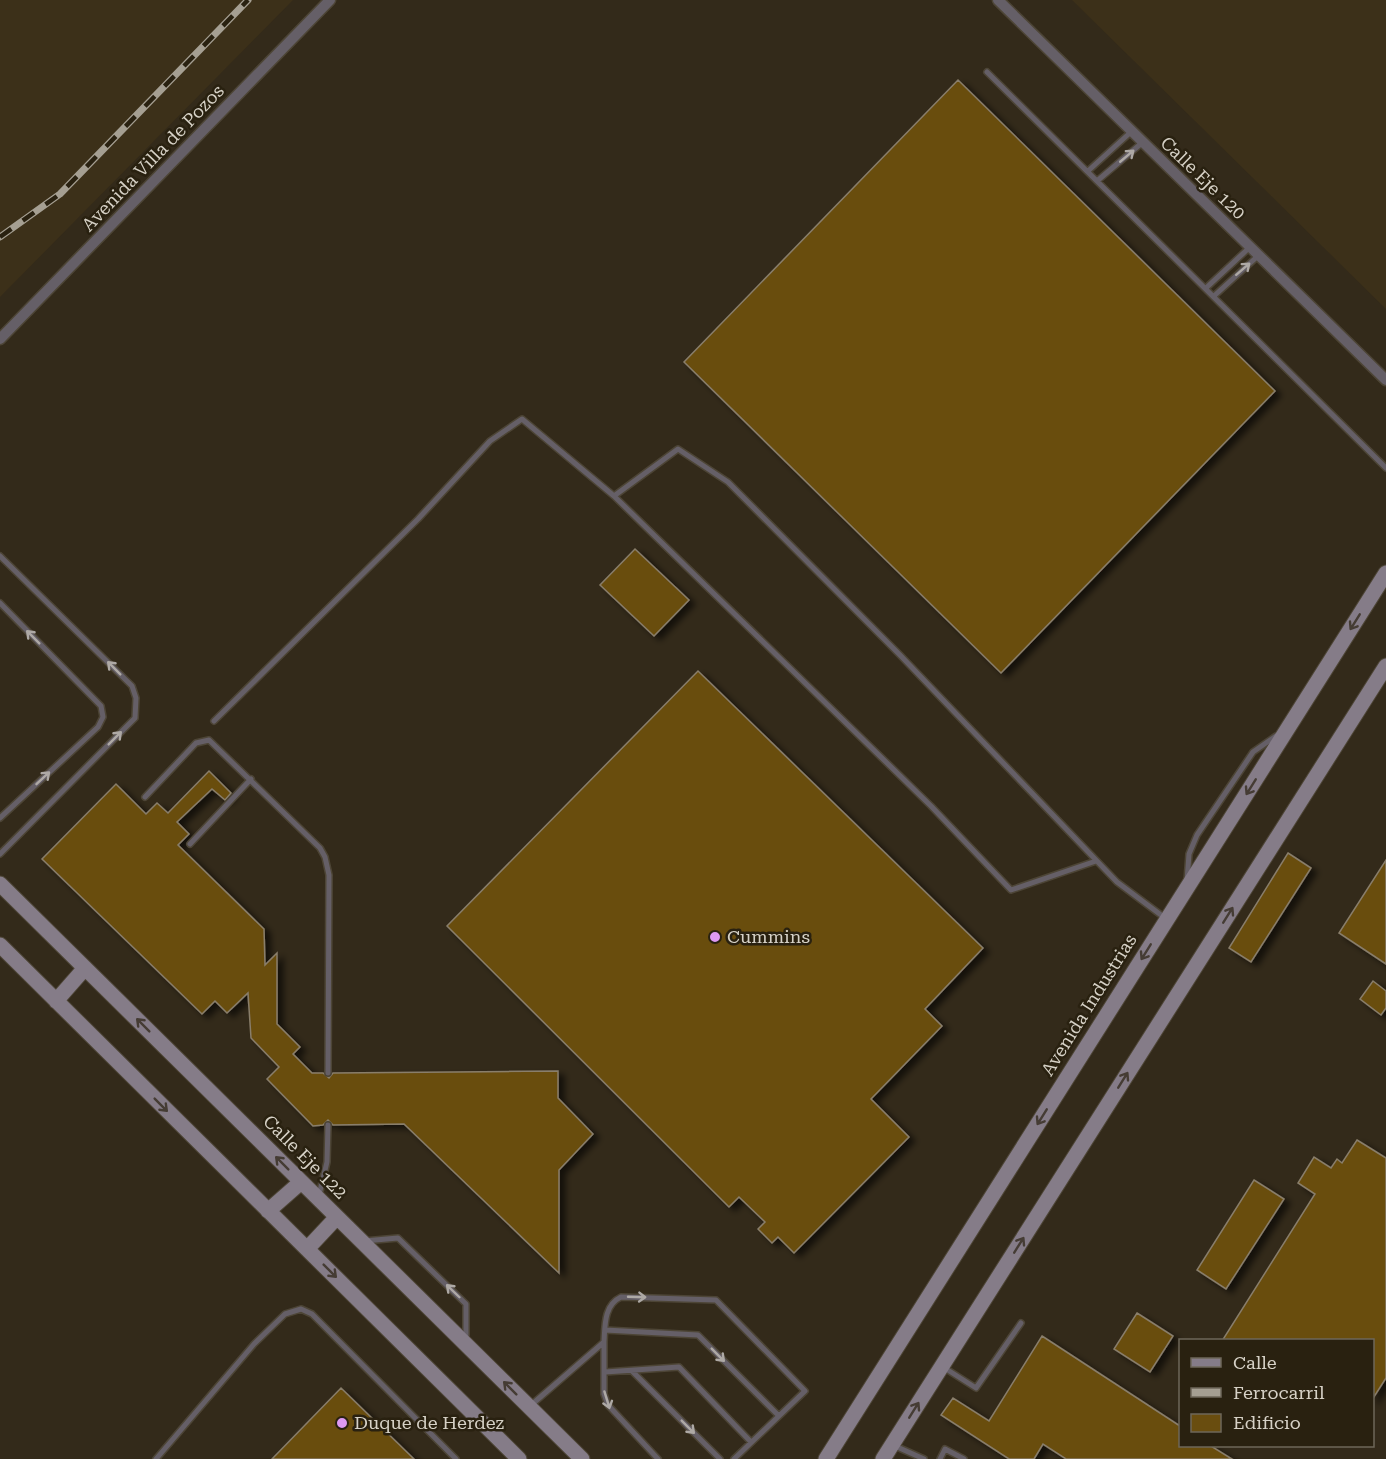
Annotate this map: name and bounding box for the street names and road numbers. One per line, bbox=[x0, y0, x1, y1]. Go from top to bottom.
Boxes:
street label: Avenida Villa de Pozos bbox=[77, 80, 228, 235]
street label: Calle Eje 120 bbox=[1157, 132, 1250, 223]
street label: Avenida Industrias bbox=[1036, 930, 1141, 1079]
street label: Calle Eje 122 bbox=[259, 1110, 352, 1203]

